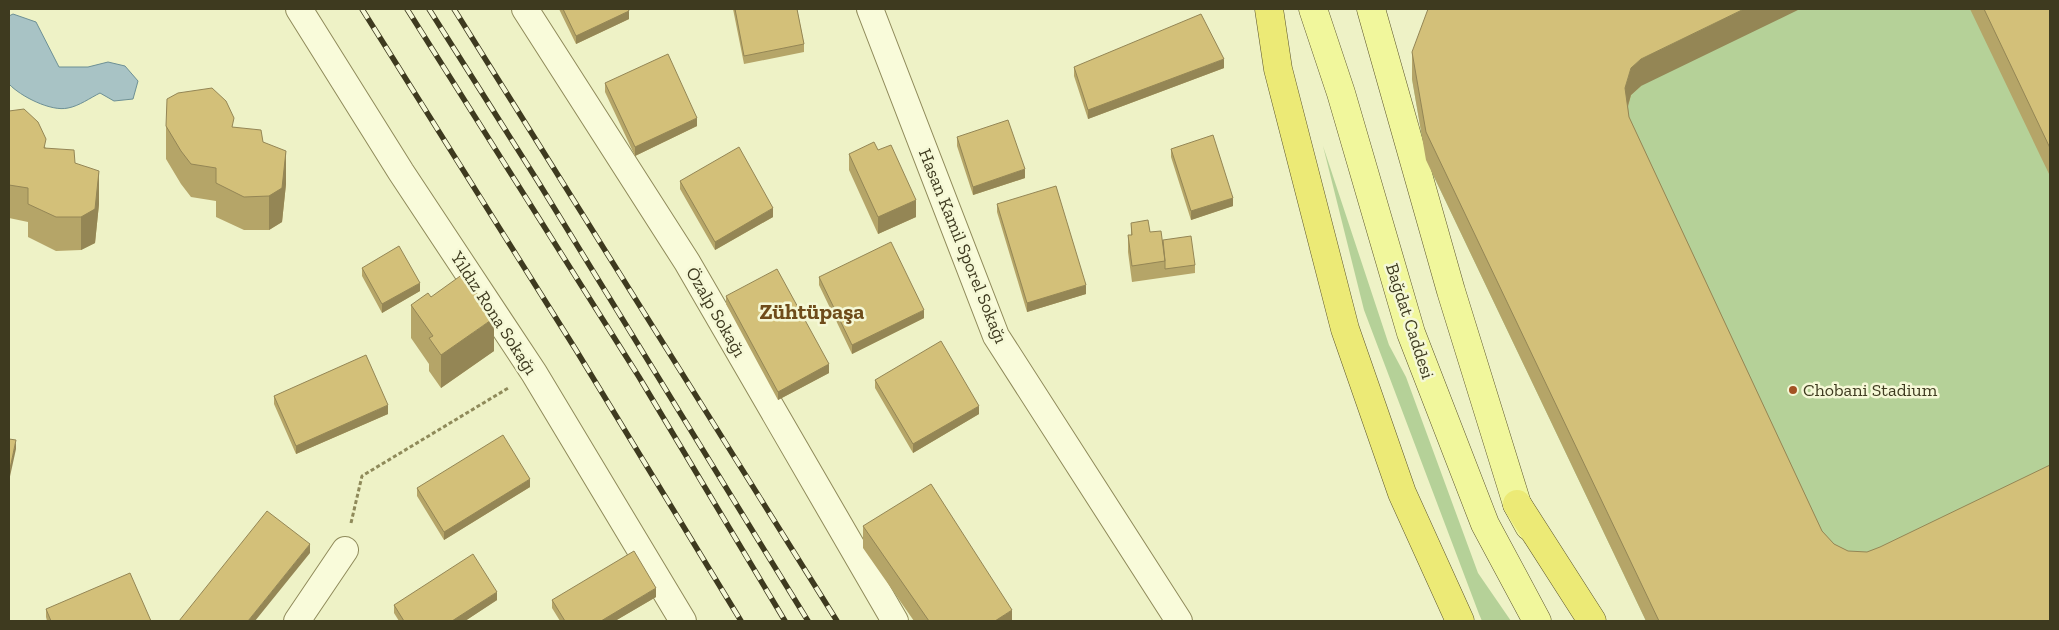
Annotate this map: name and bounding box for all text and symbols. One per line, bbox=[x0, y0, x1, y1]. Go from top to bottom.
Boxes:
street label: Hasan Kamil Sporel Sokağı bbox=[914, 145, 1012, 347]
street label: Yıldız Rona Sokağı bbox=[445, 247, 542, 379]
street label: Bağdat Caddesi bbox=[1381, 260, 1439, 382]
street label: Özalp Sokağı bbox=[681, 263, 751, 361]
district label: Zühtüpaşa bbox=[760, 298, 864, 325]
place label: Chobani Stadium bbox=[1803, 379, 1938, 401]
marker: Chobani Stadium bbox=[1787, 384, 1799, 396]

